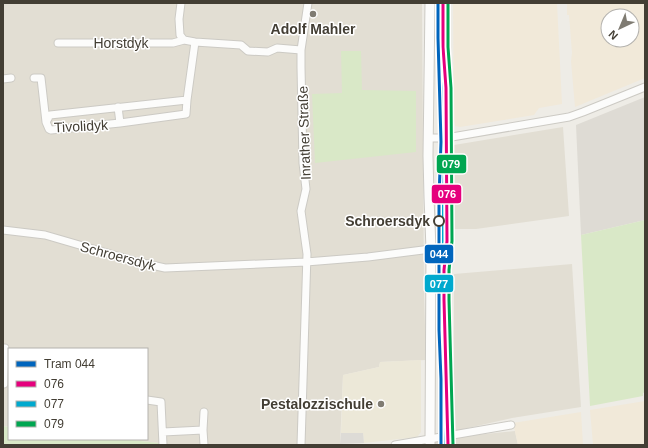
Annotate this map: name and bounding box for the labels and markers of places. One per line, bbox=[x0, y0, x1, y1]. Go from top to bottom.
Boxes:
marker: Adolf Mahler bbox=[308, 9, 318, 19]
place label: Adolf Mahler bbox=[271, 21, 356, 37]
place label: Schroersdyk bbox=[345, 213, 430, 229]
marker: Schroersdyk bbox=[433, 215, 445, 227]
place label: Pestalozzischule bbox=[261, 396, 373, 412]
marker: Pestalozzischule bbox=[376, 399, 386, 409]

